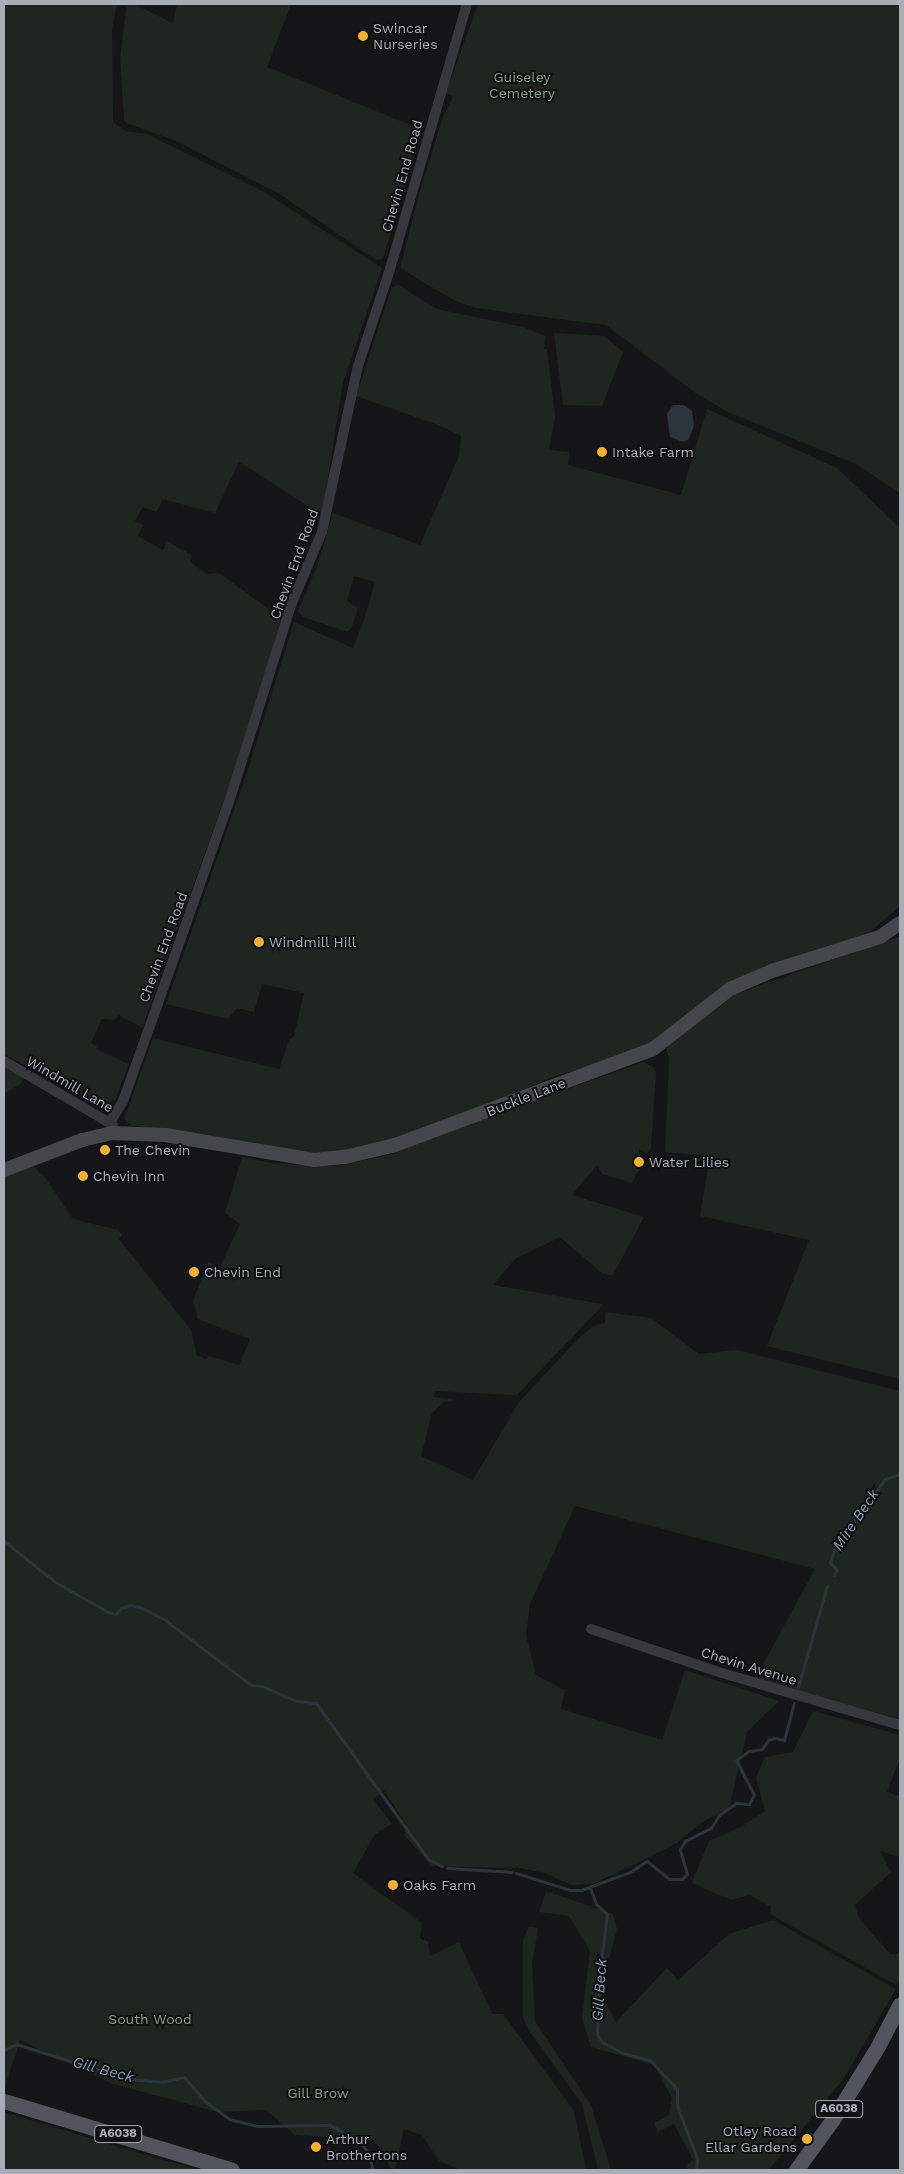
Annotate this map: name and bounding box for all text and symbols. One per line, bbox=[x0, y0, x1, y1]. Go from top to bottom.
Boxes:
place label: Swincar Nurseries bbox=[373, 20, 438, 52]
marker: Swincar Nurseries bbox=[357, 30, 369, 42]
park label: Guiseley Cemetery bbox=[489, 69, 555, 102]
street label: Chevin End Road bbox=[378, 118, 426, 234]
place label: Intake Farm bbox=[612, 444, 694, 460]
marker: Intake Farm bbox=[596, 446, 608, 458]
street label: Chevin End Road bbox=[266, 507, 322, 621]
street label: Chevin End Road bbox=[135, 890, 191, 1004]
place label: Windmill Hill bbox=[269, 934, 357, 950]
marker: Windmill Hill bbox=[253, 936, 265, 948]
street label: Windmill Lane bbox=[23, 1052, 117, 1116]
street label: Buckle Lane bbox=[484, 1074, 568, 1120]
place label: The Chevin bbox=[115, 1142, 191, 1158]
marker: The Chevin bbox=[99, 1144, 111, 1156]
place label: Water Lilies bbox=[649, 1154, 730, 1170]
marker: Water Lilies bbox=[633, 1156, 645, 1168]
place label: Chevin Inn bbox=[93, 1168, 165, 1184]
marker: Chevin Inn bbox=[77, 1170, 89, 1182]
place label: Chevin End bbox=[204, 1264, 281, 1280]
marker: Chevin End bbox=[188, 1266, 200, 1278]
water label: Mire Beck bbox=[829, 1486, 883, 1554]
street label: Chevin Avenue bbox=[699, 1643, 799, 1689]
place label: Oaks Farm bbox=[403, 1877, 476, 1893]
marker: Oaks Farm bbox=[387, 1879, 399, 1891]
water label: Gill Beck bbox=[589, 1958, 611, 2022]
park label: South Wood bbox=[108, 2011, 192, 2027]
water label: Gill Beck bbox=[70, 2053, 136, 2087]
park label: Gill Brow bbox=[287, 2085, 349, 2101]
road number: A6038 bbox=[814, 2100, 864, 2118]
place label: Otley Road Ellar Gardens bbox=[705, 2123, 797, 2156]
road number: A6038 bbox=[93, 2124, 143, 2144]
place label: Arthur Brothertons bbox=[326, 2131, 407, 2164]
marker: Otley Road Ellar Gardens bbox=[801, 2133, 813, 2145]
marker: Arthur Brothertons bbox=[310, 2141, 322, 2153]

